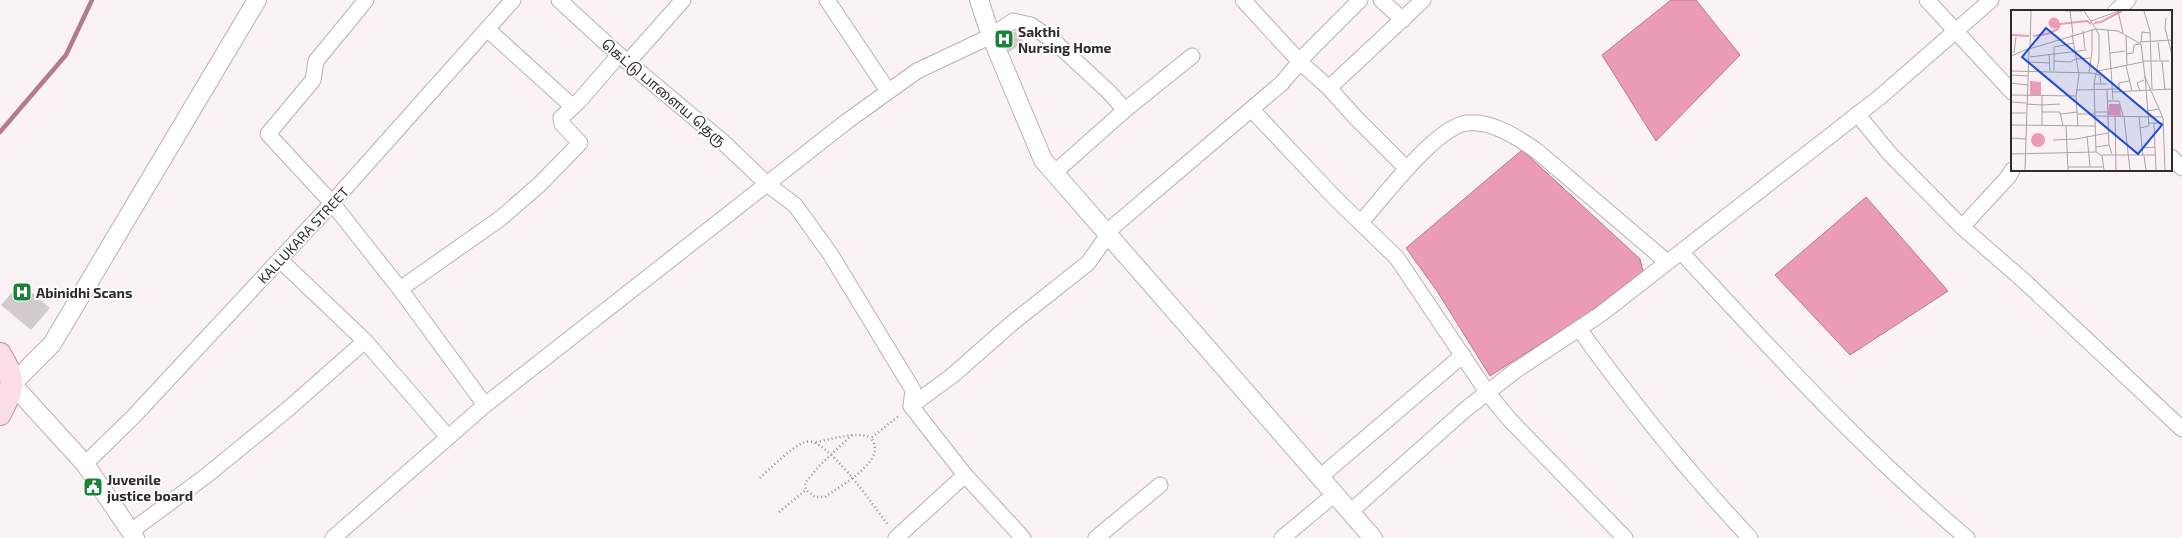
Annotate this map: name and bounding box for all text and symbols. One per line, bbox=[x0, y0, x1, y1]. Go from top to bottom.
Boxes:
inset map bbox=[2011, 10, 2172, 171]
place label: Sakthi Nursing Home bbox=[1018, 23, 1112, 56]
hospital icon: Sakthi Nursing Home bbox=[993, 28, 1015, 50]
street label: கெட்டு பாளைய தெரு bbox=[597, 35, 730, 151]
street label: KALLUKARA STREET bbox=[254, 183, 352, 287]
hospital icon: Abinidhi Scans bbox=[11, 281, 33, 303]
place label: Abinidhi Scans bbox=[36, 284, 132, 301]
place label: Juvenile justice board bbox=[107, 471, 193, 504]
public building icon: Juvenile justice board bbox=[82, 476, 104, 498]

